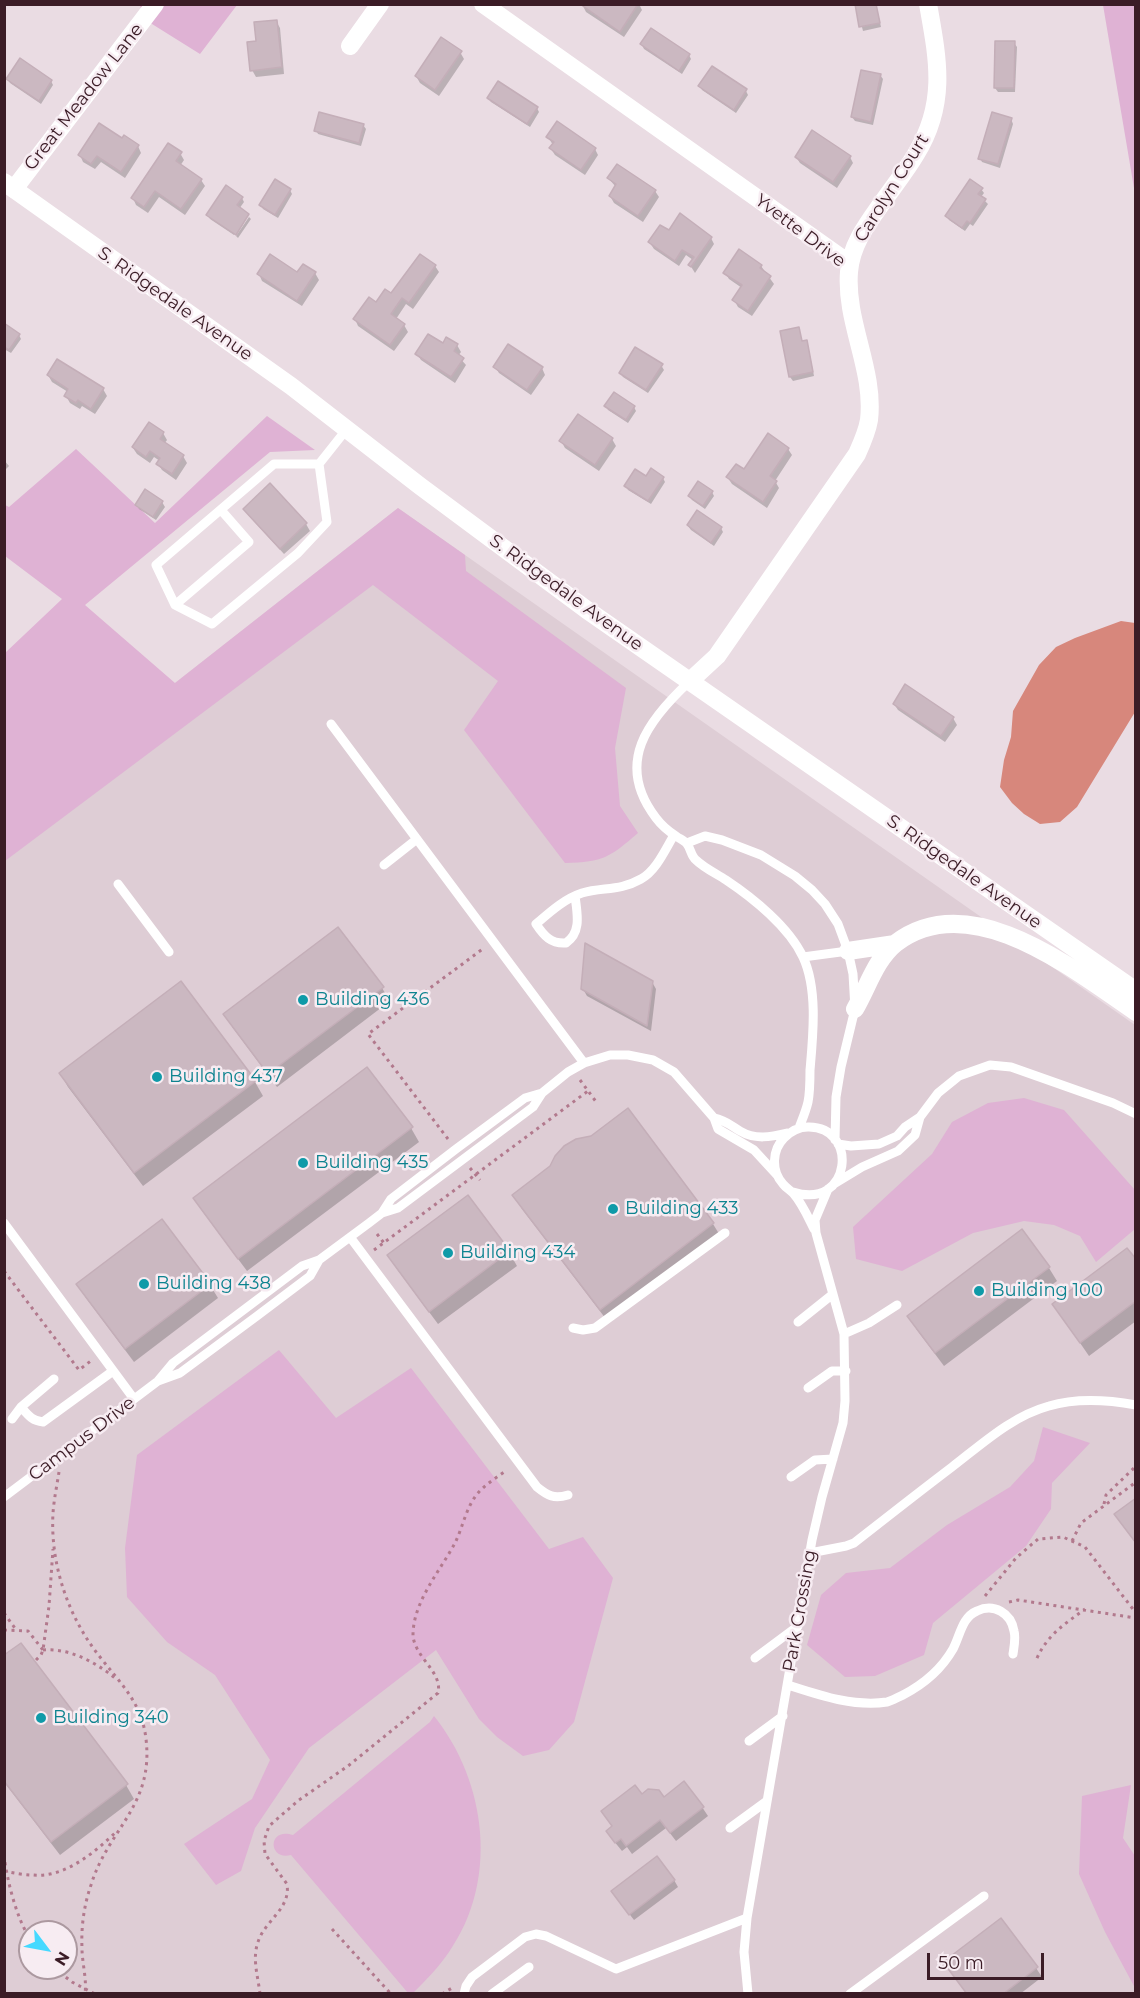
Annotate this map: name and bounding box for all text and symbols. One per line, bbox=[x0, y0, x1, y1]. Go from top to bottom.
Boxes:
street label: Great Meadow Lane bbox=[20, 19, 148, 175]
street label: Carolyn Court bbox=[850, 130, 934, 246]
street label: Yvette Drive bbox=[750, 190, 850, 272]
street label: S. Ridgedale Avenue bbox=[93, 242, 257, 366]
street label: S. Ridgedale Avenue bbox=[485, 530, 647, 656]
street label: S. Ridgedale Avenue bbox=[882, 810, 1046, 934]
place label: Building 436 bbox=[315, 989, 429, 1011]
marker: Building 436 bbox=[296, 993, 310, 1007]
place label: Building 437 bbox=[169, 1066, 283, 1088]
marker: Building 437 bbox=[150, 1070, 164, 1084]
place label: Building 435 bbox=[315, 1152, 428, 1174]
marker: Building 435 bbox=[296, 1156, 310, 1170]
place label: Building 433 bbox=[625, 1198, 738, 1220]
marker: Building 433 bbox=[606, 1202, 620, 1216]
place label: Building 434 bbox=[460, 1242, 575, 1264]
marker: Building 434 bbox=[441, 1246, 455, 1260]
place label: Building 438 bbox=[156, 1273, 271, 1295]
marker: Building 438 bbox=[137, 1277, 151, 1291]
place label: Building 100 bbox=[991, 1280, 1103, 1302]
marker: Building 100 bbox=[972, 1284, 986, 1298]
street label: Campus Drive bbox=[25, 1392, 139, 1486]
street label: Park Crossing bbox=[779, 1548, 821, 1674]
place label: Building 340 bbox=[53, 1707, 169, 1729]
marker: Building 340 bbox=[34, 1711, 48, 1725]
north arrow bbox=[18, 1920, 78, 1980]
scale bar bbox=[930, 1941, 1047, 1979]
text: N bbox=[51, 1948, 73, 1969]
text: 50 m bbox=[938, 1952, 984, 1974]

